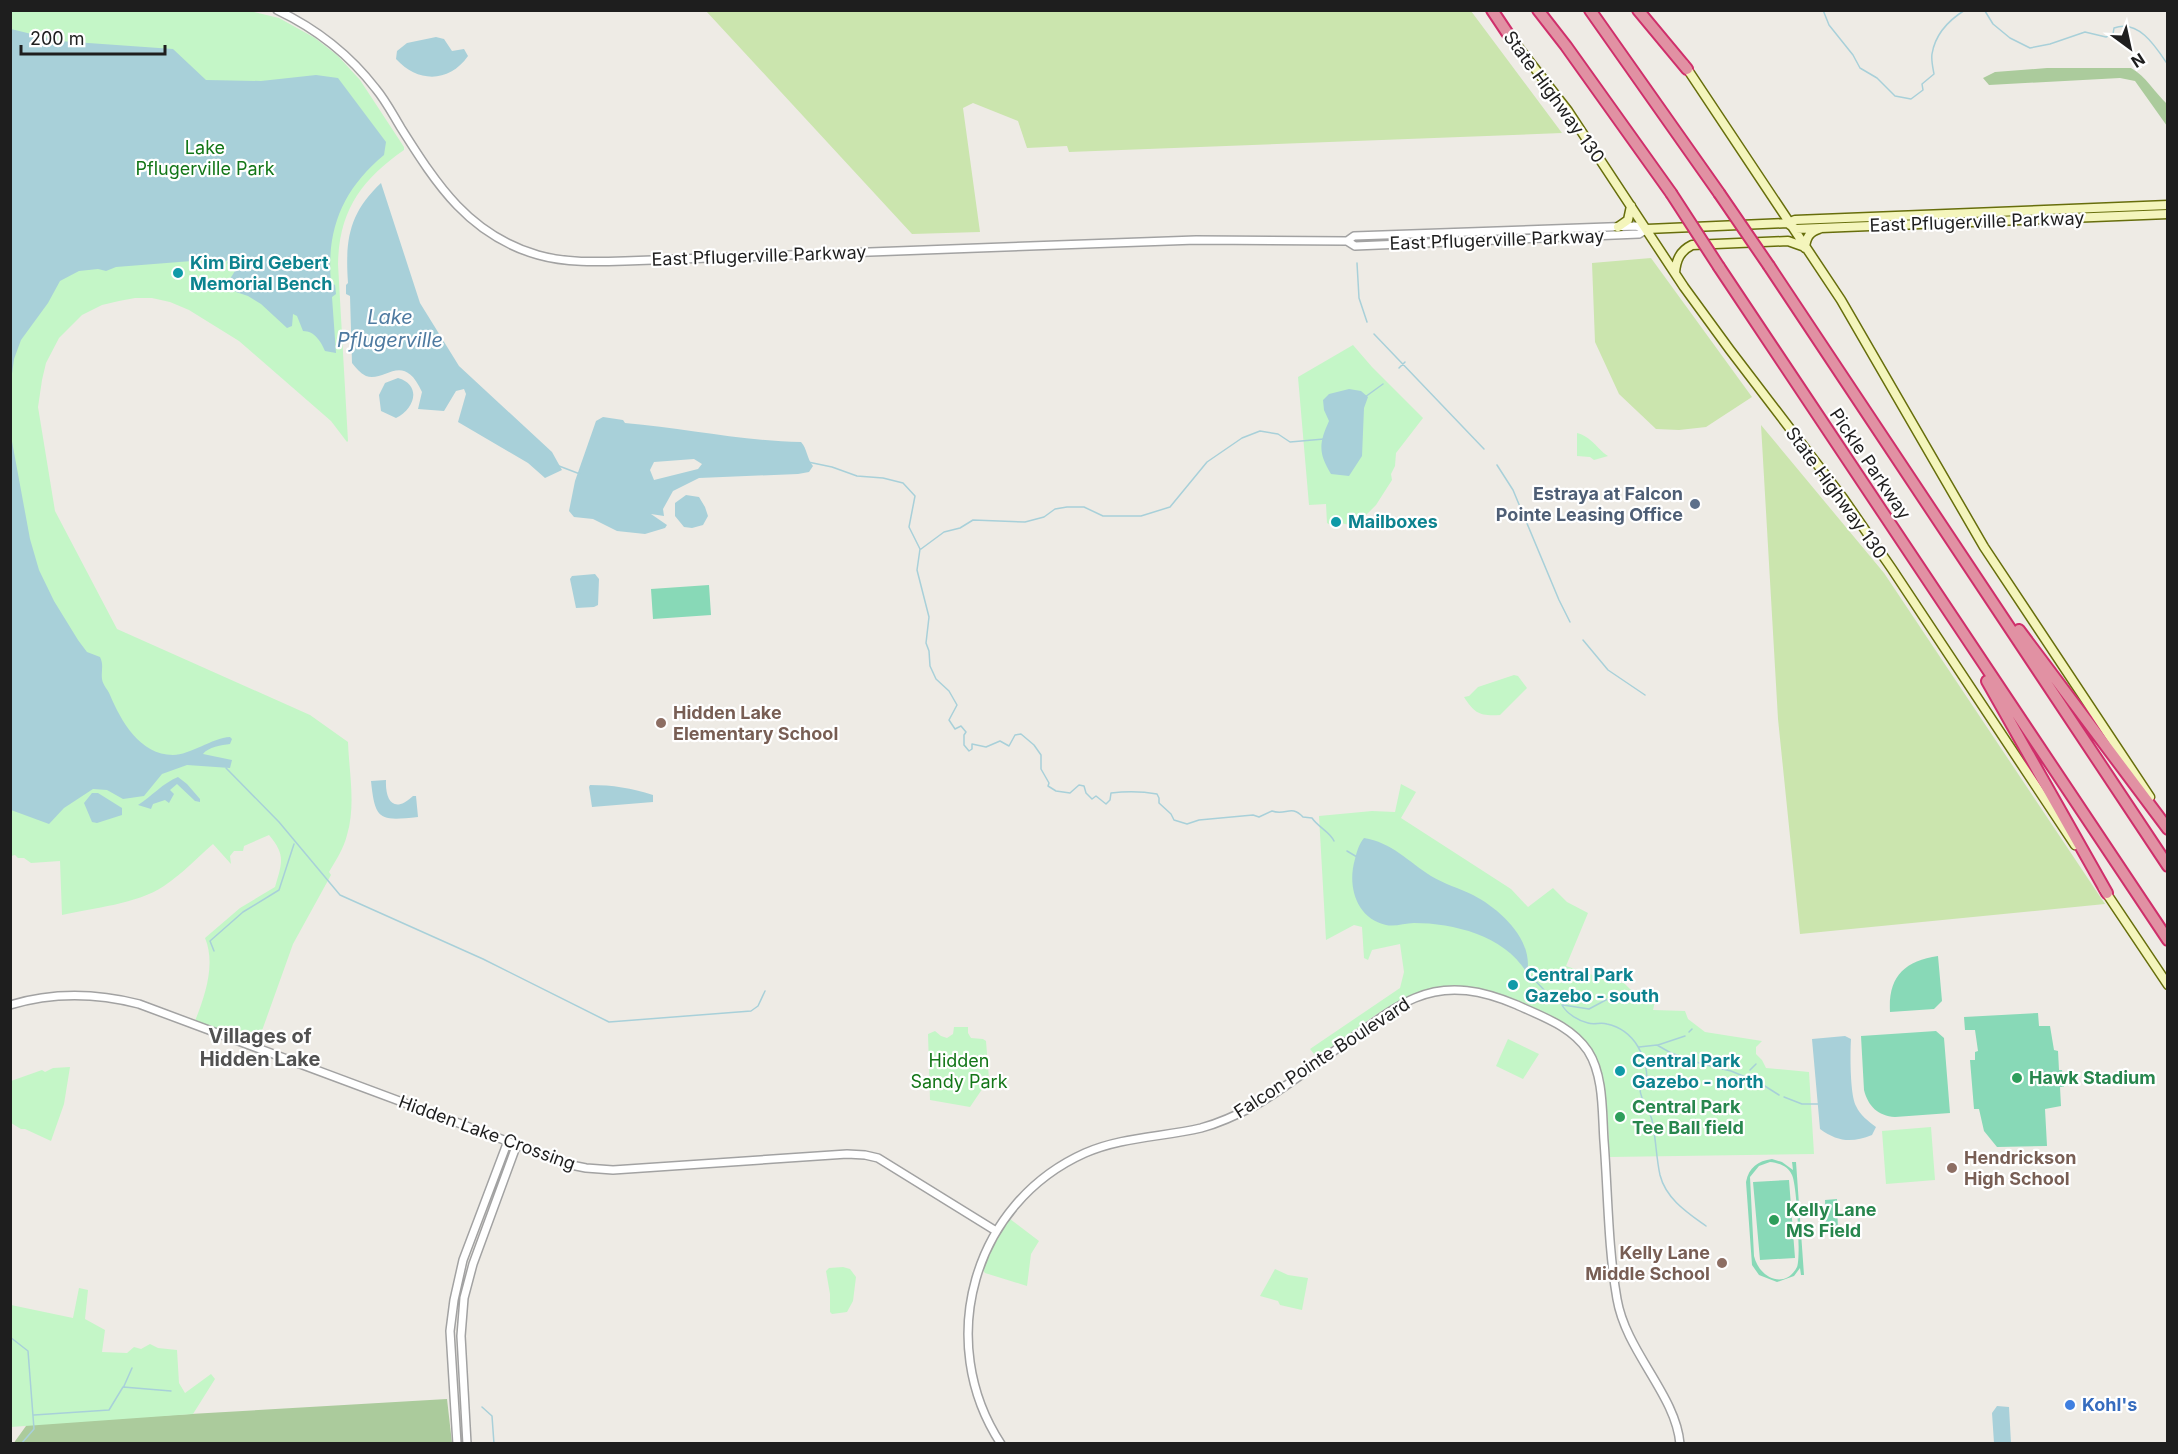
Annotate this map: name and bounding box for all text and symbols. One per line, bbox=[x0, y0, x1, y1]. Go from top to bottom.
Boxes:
scale bar bbox=[21, 18, 165, 56]
north arrow bbox=[2100, 18, 2160, 78]
street label: State Highway 130 bbox=[1500, 27, 1609, 167]
text: 200 m bbox=[30, 28, 85, 49]
text: N bbox=[2128, 49, 2149, 72]
park label: Lake Pflugerville Park bbox=[135, 137, 275, 179]
street label: East Pflugerville Parkway bbox=[1869, 207, 2085, 236]
street label: East Pflugerville Parkway bbox=[1389, 225, 1605, 254]
street label: East Pflugerville Parkway bbox=[651, 241, 867, 270]
place label: Kim Bird Gebert Memorial Bench bbox=[190, 252, 333, 294]
marker: Kim Bird Gebert Memorial Bench bbox=[171, 266, 185, 280]
water label: Lake Pflugerville bbox=[337, 305, 443, 352]
street label: Pickle Parkway bbox=[1826, 404, 1915, 523]
street label: State Highway 130 bbox=[1782, 423, 1891, 563]
place label: Estraya at Falcon Pointe Leasing Office bbox=[1496, 483, 1683, 525]
marker: Estraya at Falcon Pointe Leasing Office bbox=[1688, 497, 1702, 511]
place label: Mailboxes bbox=[1348, 511, 1438, 532]
marker: Mailboxes bbox=[1329, 515, 1343, 529]
place label: Hidden Lake Elementary School bbox=[673, 702, 838, 744]
marker: Hidden Lake Elementary School bbox=[654, 716, 668, 730]
place label: Central Park Gazebo - south bbox=[1525, 964, 1659, 1006]
marker: Central Park Gazebo - south bbox=[1506, 978, 1520, 992]
street label: Falcon Pointe Boulevard bbox=[1230, 993, 1414, 1122]
district label: Villages of Hidden Lake bbox=[200, 1024, 320, 1071]
park label: Hidden Sandy Park bbox=[910, 1050, 1008, 1092]
place label: Central Park Gazebo - north bbox=[1632, 1050, 1764, 1092]
marker: Central Park Gazebo - north bbox=[1613, 1064, 1627, 1078]
place label: Hawk Stadium bbox=[2029, 1067, 2156, 1088]
marker: Hawk Stadium bbox=[2010, 1071, 2024, 1085]
street label: Hidden Lake Crossing bbox=[396, 1091, 579, 1174]
place label: Central Park Tee Ball field bbox=[1632, 1096, 1744, 1138]
marker: Central Park Tee Ball field bbox=[1613, 1110, 1627, 1124]
place label: Hendrickson High School bbox=[1964, 1147, 2076, 1189]
marker: Hendrickson High School bbox=[1945, 1161, 1959, 1175]
place label: Kelly Lane MS Field bbox=[1786, 1199, 1877, 1241]
marker: Kelly Lane MS Field bbox=[1767, 1213, 1781, 1227]
place label: Kelly Lane Middle School bbox=[1585, 1242, 1710, 1284]
marker: Kelly Lane Middle School bbox=[1715, 1256, 1729, 1270]
place label: Kohl's bbox=[2082, 1394, 2137, 1415]
marker: Kohl's bbox=[2063, 1398, 2077, 1412]

